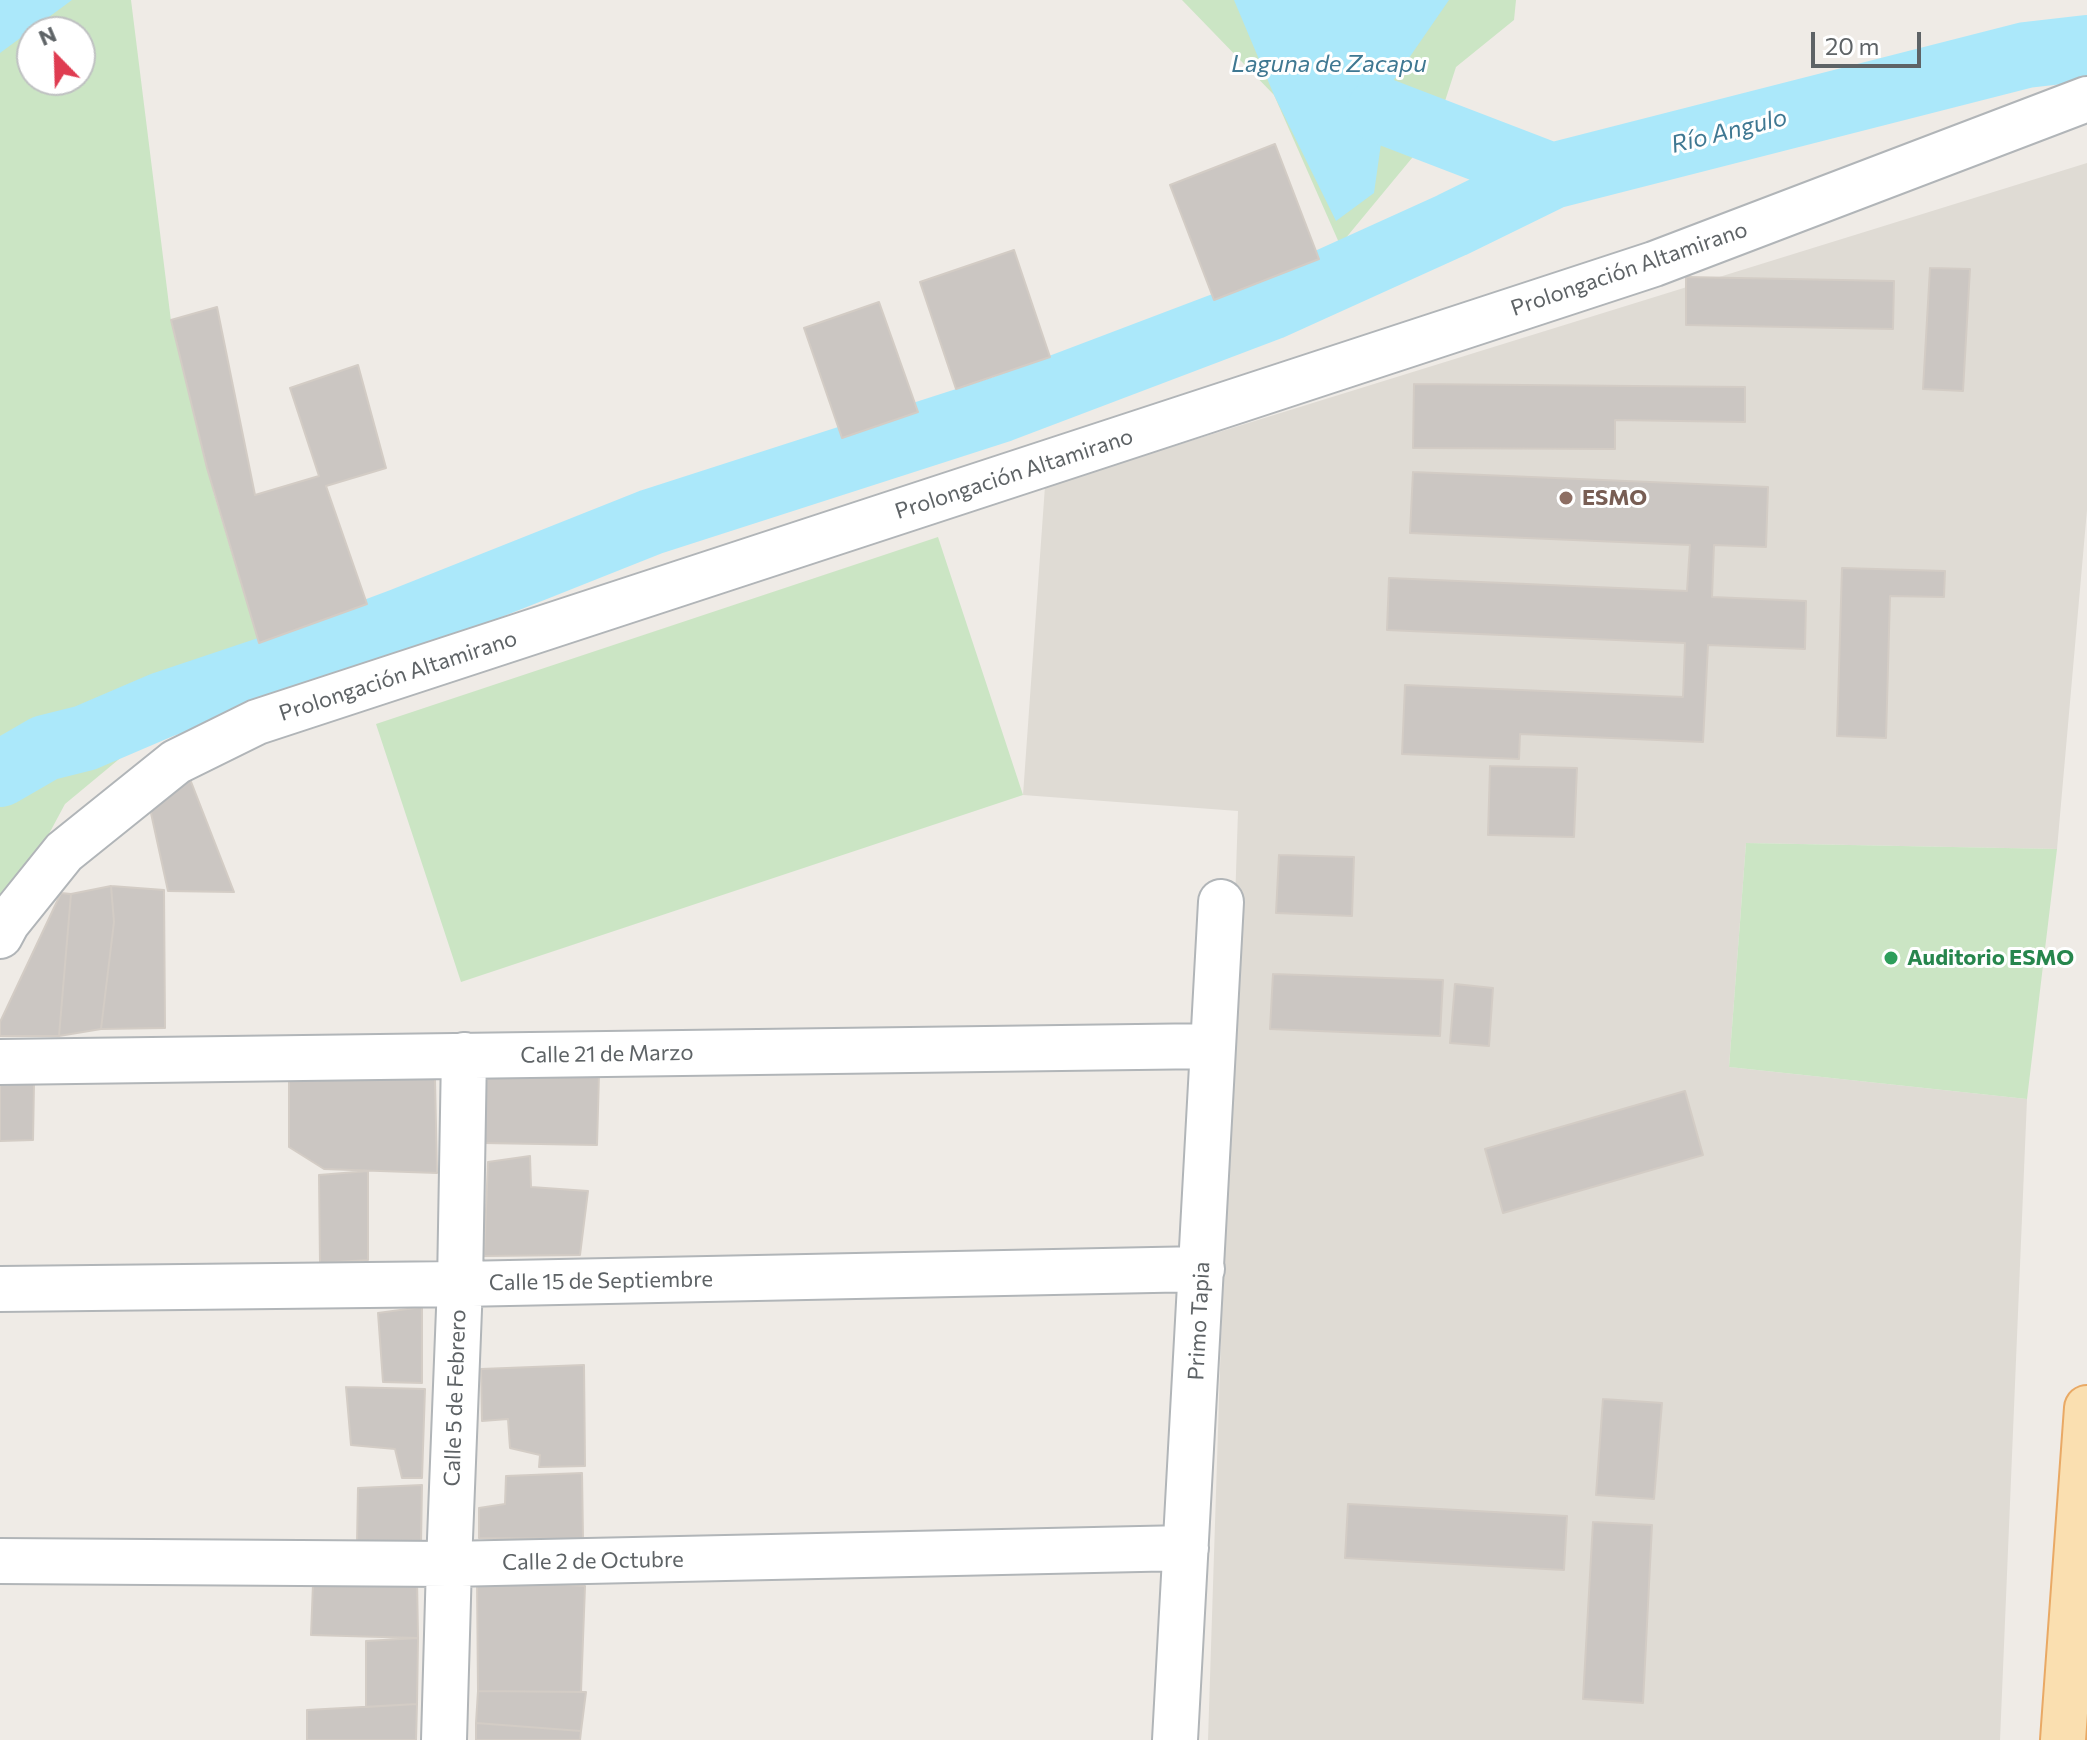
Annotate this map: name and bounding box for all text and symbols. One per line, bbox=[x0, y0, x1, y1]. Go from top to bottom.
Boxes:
north arrow bbox=[16, 16, 96, 96]
scale bar bbox=[1815, 16, 1925, 66]
text: N bbox=[34, 20, 60, 51]
text: 20 m bbox=[1825, 31, 1879, 60]
water label: Laguna de Zacapu bbox=[1231, 50, 1427, 78]
water label: Río Angulo bbox=[1668, 103, 1790, 159]
street label: Prolongación Altamirano bbox=[1507, 216, 1751, 322]
street label: Prolongación Altamirano bbox=[892, 423, 1136, 525]
place label: ESMO bbox=[1582, 485, 1647, 511]
marker: ESMO bbox=[1557, 489, 1575, 507]
street label: Prolongación Altamirano bbox=[276, 625, 520, 727]
place label: Auditorio ESMO bbox=[1907, 945, 2074, 971]
marker: Auditorio ESMO bbox=[1882, 949, 1900, 967]
street label: Calle 21 de Marzo bbox=[520, 1039, 694, 1069]
street label: Primo Tapia bbox=[1183, 1261, 1215, 1381]
street label: Calle 15 de Septiembre bbox=[489, 1266, 713, 1296]
street label: Calle 5 de Febrero bbox=[439, 1309, 471, 1487]
street label: Calle 2 de Octubre bbox=[502, 1546, 684, 1576]

